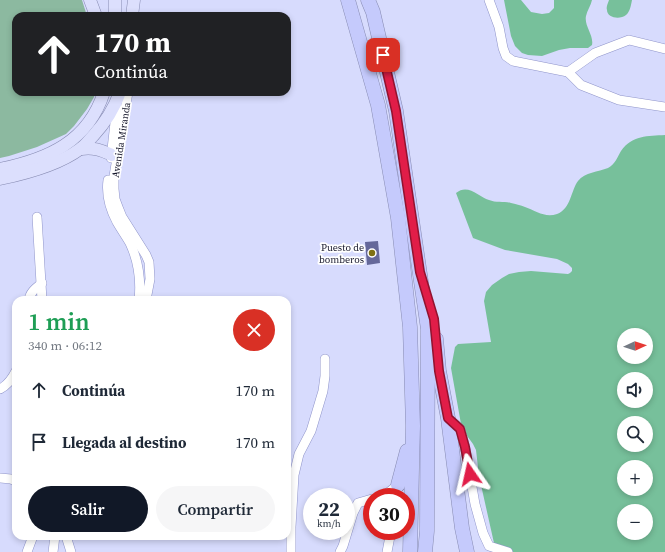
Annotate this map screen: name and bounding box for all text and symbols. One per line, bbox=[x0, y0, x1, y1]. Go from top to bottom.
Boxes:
text: 170 m bbox=[94, 23, 171, 61]
icon: ahead bbox=[28, 28, 80, 80]
pin bbox=[366, 38, 400, 72]
icon: arrive bbox=[372, 44, 394, 66]
text: Continúa bbox=[94, 59, 168, 84]
street label: Avenida Miranda bbox=[109, 101, 133, 179]
place label: Puesto de bomberos bbox=[319, 241, 364, 266]
marker: Puesto de bomberos bbox=[367, 248, 377, 258]
text: 1 min bbox=[28, 305, 90, 338]
button: close bbox=[233, 309, 275, 351]
north arrow bbox=[617, 328, 653, 364]
map controls bbox=[617, 328, 653, 540]
text: 340 m · 06:12 bbox=[28, 337, 102, 354]
button: sound bbox=[617, 372, 653, 408]
icon: ahead bbox=[28, 379, 50, 401]
text: Continúa bbox=[62, 380, 125, 401]
text: 170 m bbox=[235, 380, 275, 401]
button: search bbox=[617, 416, 653, 452]
icon: arrive bbox=[28, 431, 50, 453]
text: Llegada al destino bbox=[62, 432, 187, 453]
text: 170 m bbox=[235, 432, 275, 453]
position arrow bbox=[449, 453, 491, 495]
button: + bbox=[617, 460, 653, 496]
button: Salir bbox=[28, 486, 148, 532]
button: Compartir bbox=[156, 486, 275, 532]
speed limit sign: 30 bbox=[363, 488, 415, 540]
text: 22 bbox=[318, 495, 340, 523]
button: − bbox=[617, 504, 653, 540]
text: km/h bbox=[317, 517, 341, 530]

